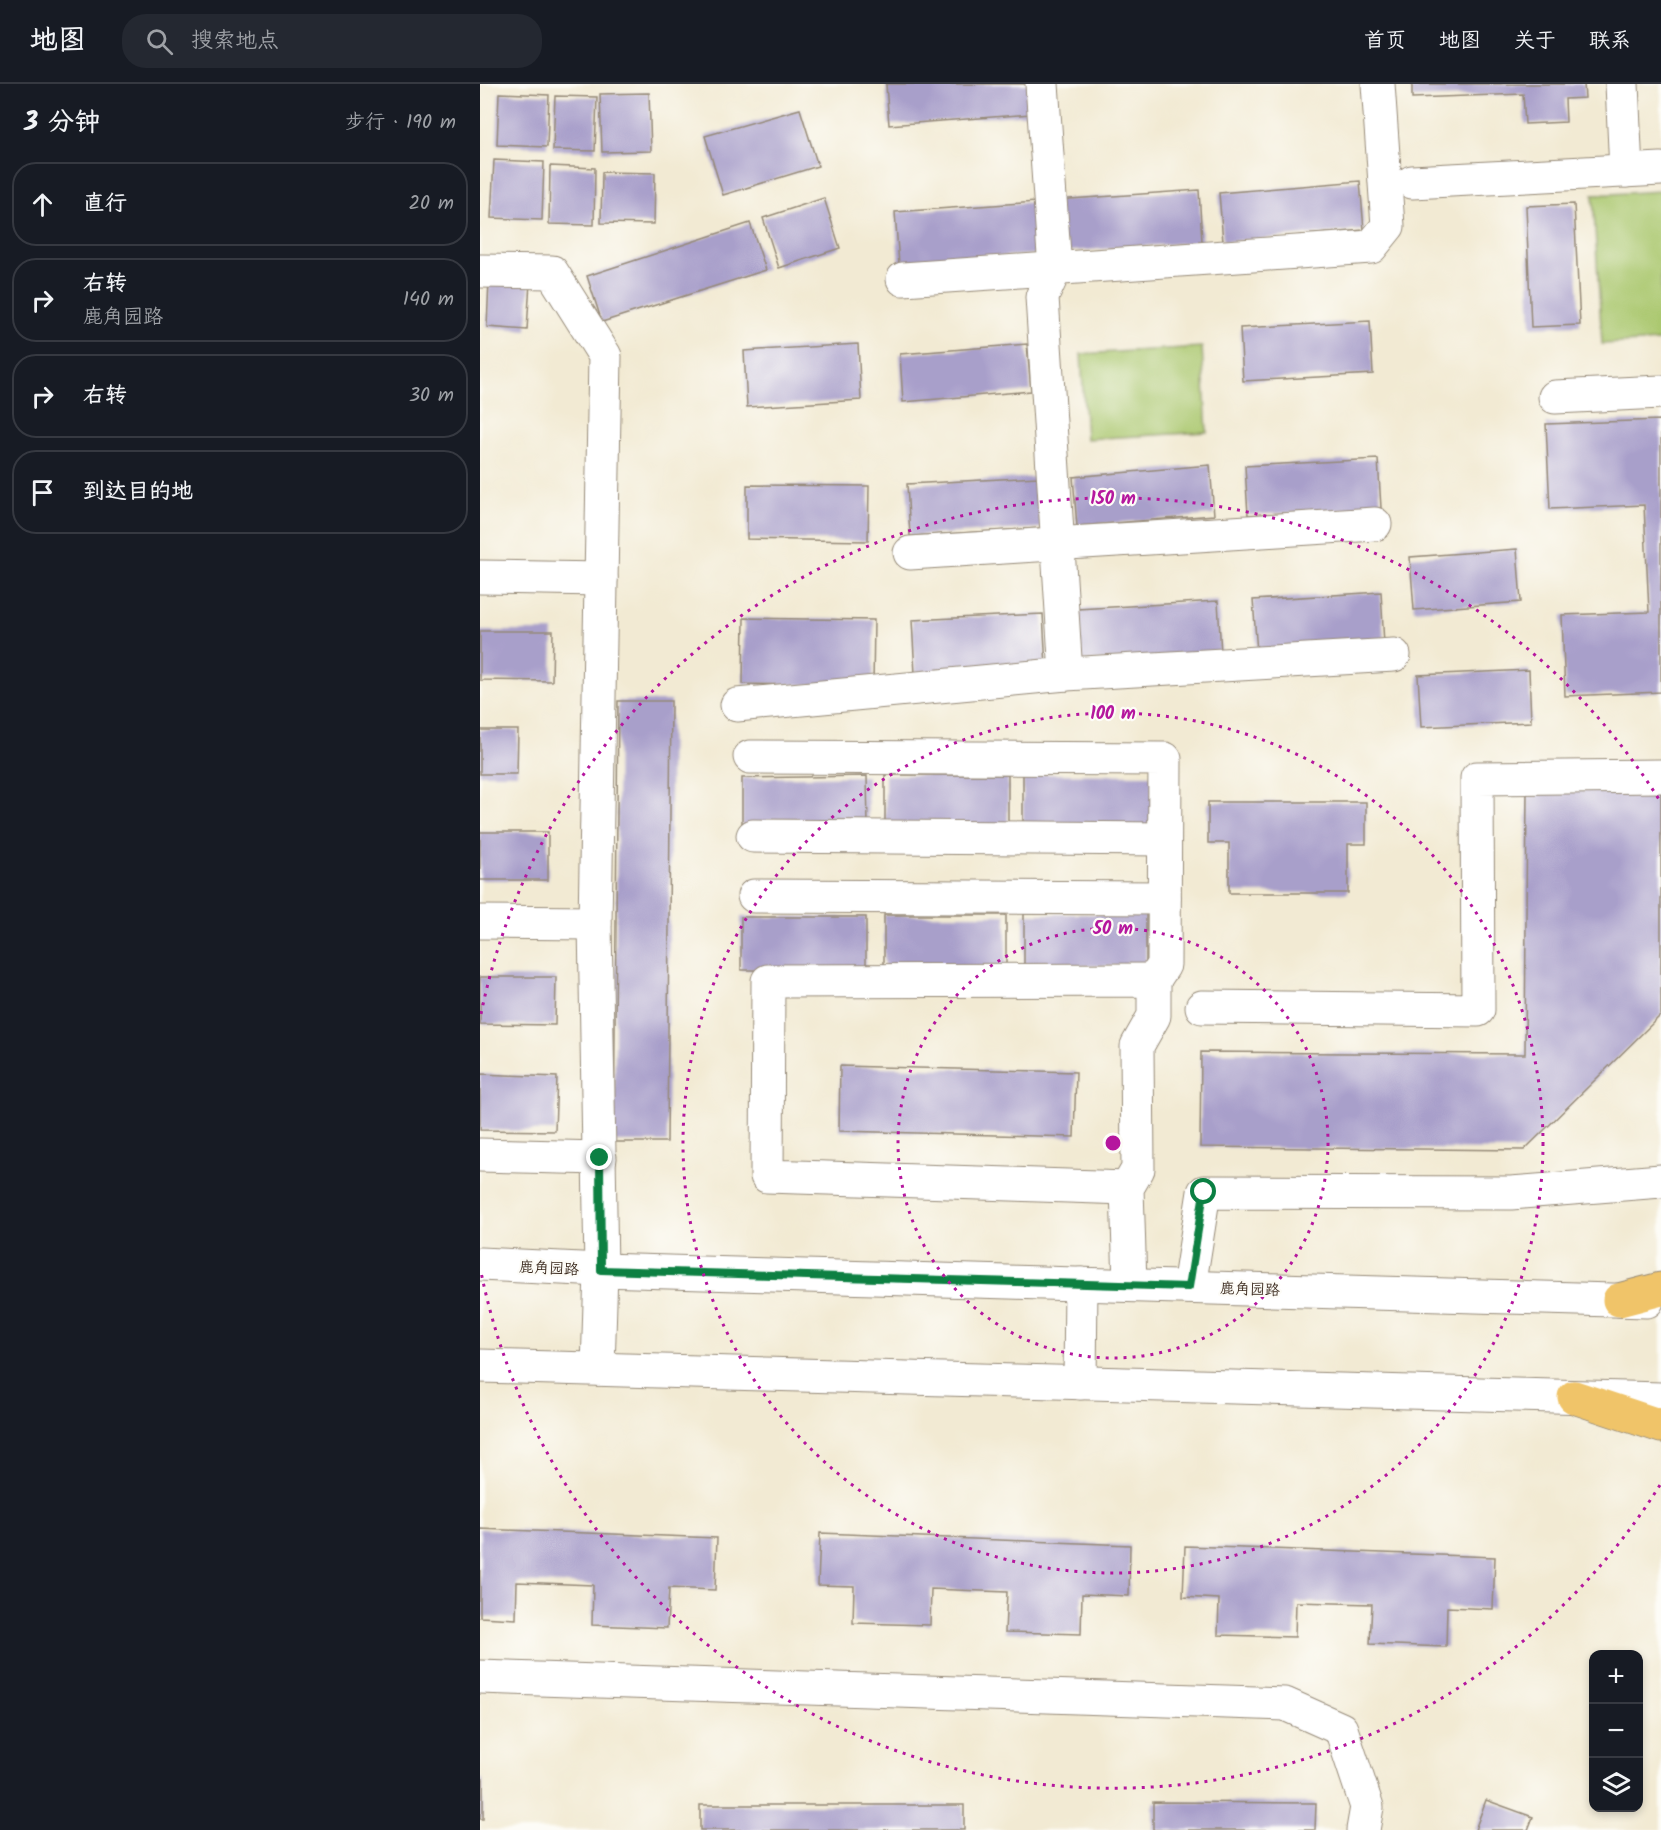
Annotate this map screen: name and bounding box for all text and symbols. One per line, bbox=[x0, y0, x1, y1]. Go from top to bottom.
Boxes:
search box bbox=[122, 14, 542, 68]
text: 地图 bbox=[30, 19, 86, 64]
text: 搜索地点 bbox=[191, 24, 279, 59]
icon: search bbox=[143, 25, 176, 58]
text: 首页 bbox=[1364, 25, 1406, 58]
text: 地图 bbox=[1439, 25, 1481, 58]
text: 关于 bbox=[1514, 25, 1556, 58]
text: 联系 bbox=[1589, 25, 1631, 58]
text: 3 分钟 bbox=[24, 102, 100, 144]
text: 步行 · 190 m bbox=[345, 107, 456, 139]
text: 直行 bbox=[83, 187, 127, 222]
icon: ahead bbox=[26, 188, 59, 221]
text: 20 m bbox=[408, 188, 454, 220]
text: 右转 bbox=[83, 267, 127, 302]
icon: right bbox=[26, 284, 59, 317]
text: 140 m bbox=[403, 284, 454, 316]
text: 鹿角园路 bbox=[83, 302, 163, 334]
text: 右转 bbox=[83, 379, 127, 414]
icon: right bbox=[26, 380, 59, 413]
text: 30 m bbox=[409, 380, 454, 412]
text: 到达目的地 bbox=[83, 475, 193, 510]
icon: arrive bbox=[26, 476, 59, 509]
text: 150 m bbox=[1090, 485, 1136, 514]
text: 100 m bbox=[1090, 700, 1136, 729]
text: 50 m bbox=[1092, 915, 1133, 944]
centre of rings bbox=[1103, 1133, 1123, 1153]
route end bbox=[586, 1144, 612, 1170]
route start bbox=[1190, 1178, 1216, 1204]
street label: 鹿角园路 bbox=[518, 1255, 580, 1283]
street label: 鹿角园路 bbox=[1220, 1277, 1280, 1303]
map controls bbox=[1589, 1650, 1643, 1812]
button: + bbox=[1589, 1650, 1643, 1704]
button: − bbox=[1589, 1704, 1643, 1758]
button: layers bbox=[1589, 1758, 1643, 1812]

